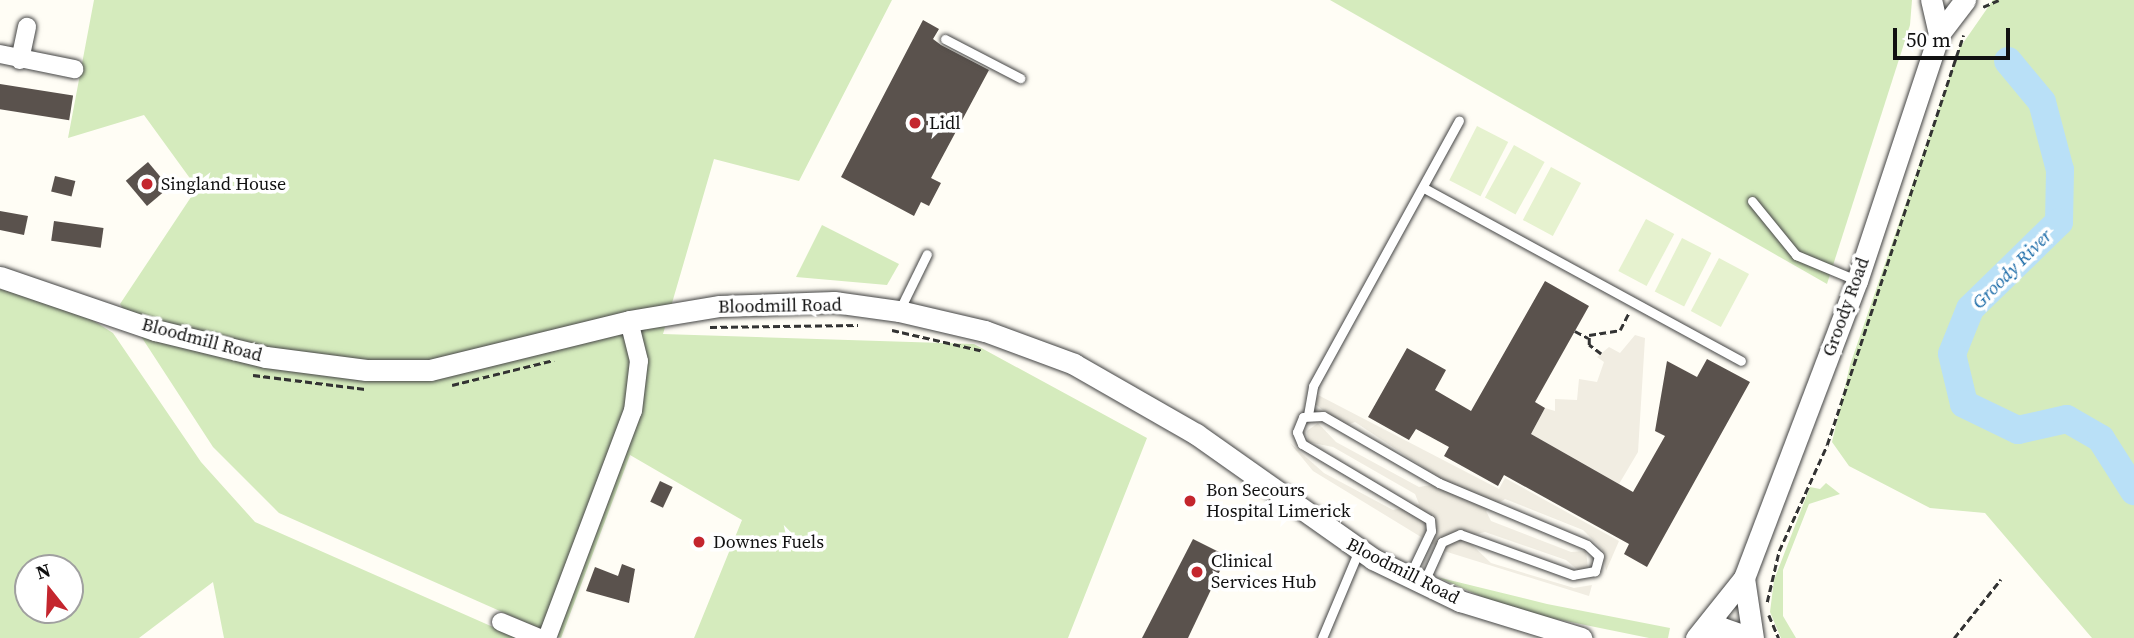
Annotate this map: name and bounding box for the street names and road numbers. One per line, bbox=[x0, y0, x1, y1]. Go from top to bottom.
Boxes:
street label: Groody Road bbox=[1818, 255, 1874, 359]
street label: Bloodmill Road bbox=[718, 294, 842, 318]
street label: Bloodmill Road bbox=[139, 314, 265, 366]
street label: Bloodmill Road bbox=[1343, 533, 1463, 609]

